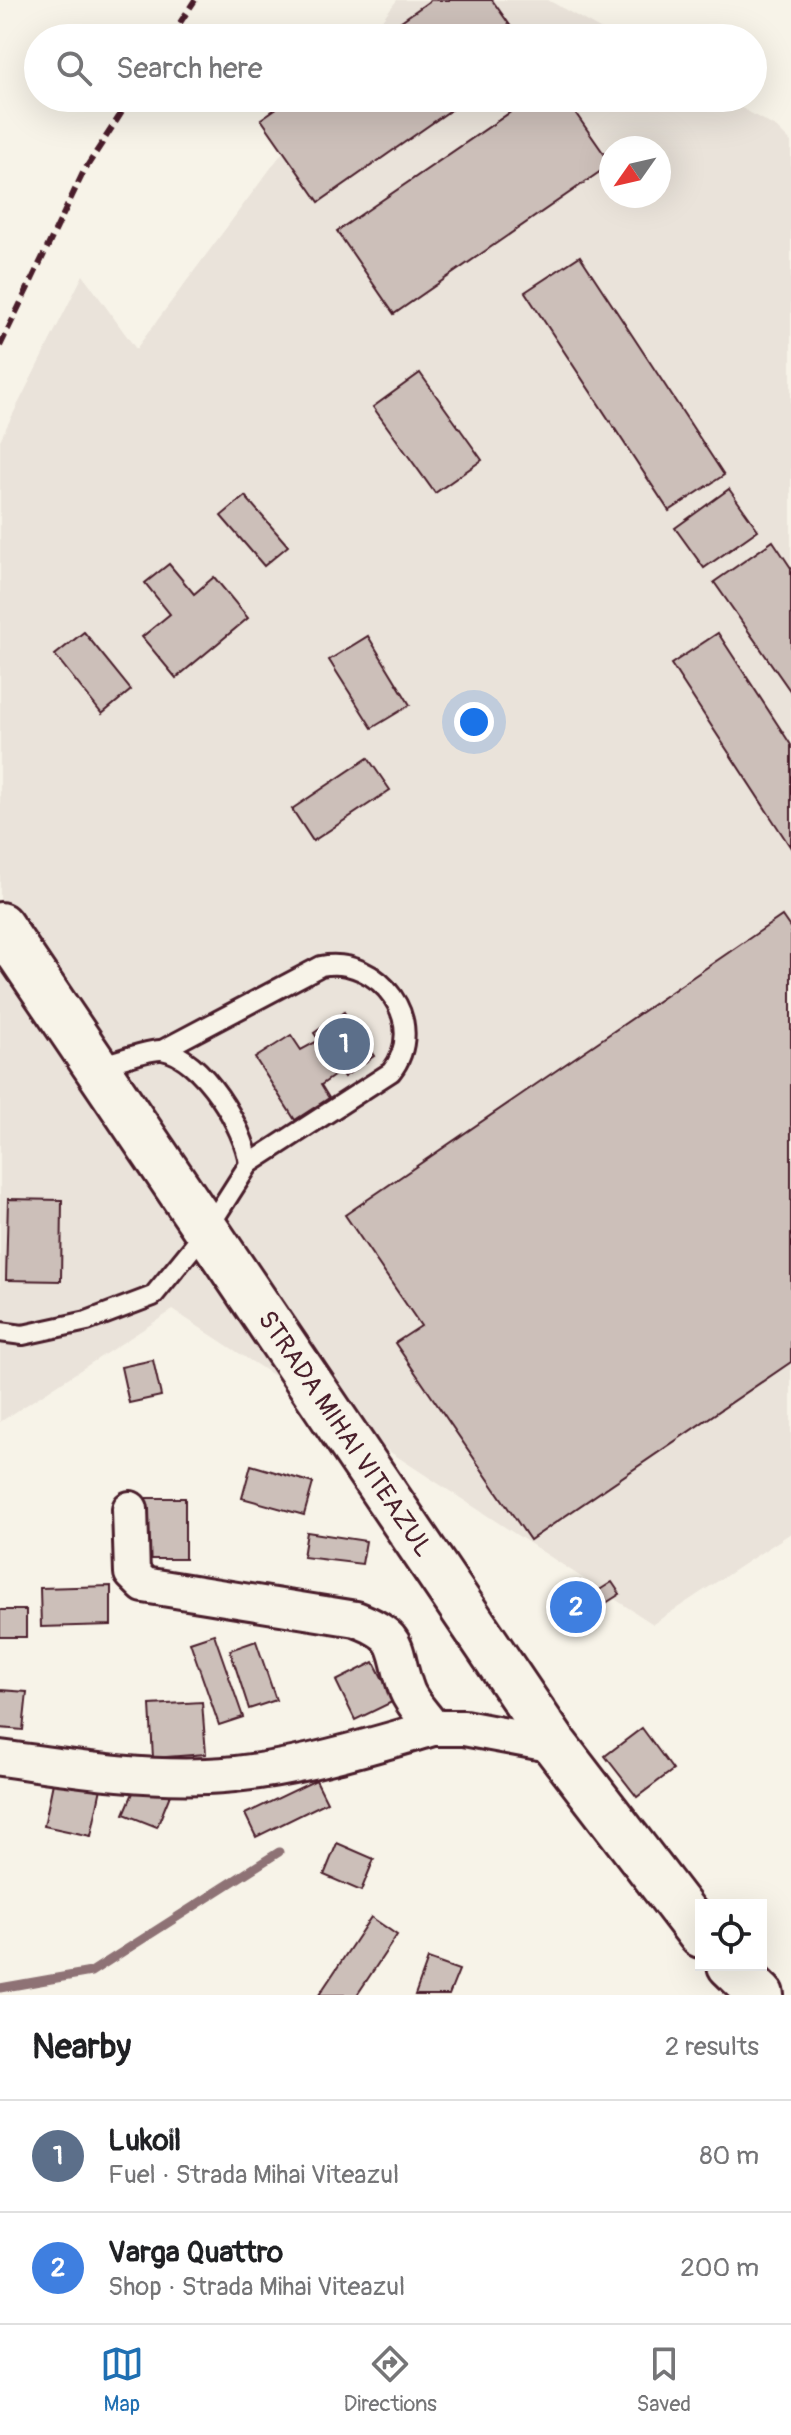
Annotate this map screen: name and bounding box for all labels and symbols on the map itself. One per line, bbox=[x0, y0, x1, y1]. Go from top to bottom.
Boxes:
north arrow bbox=[599, 136, 671, 208]
your location bbox=[454, 702, 494, 742]
pin: 1 bbox=[318, 1014, 370, 1074]
street label: STRADA MIHAI VITEAZUL bbox=[251, 1305, 439, 1563]
pin: 2 bbox=[550, 1577, 602, 1637]

